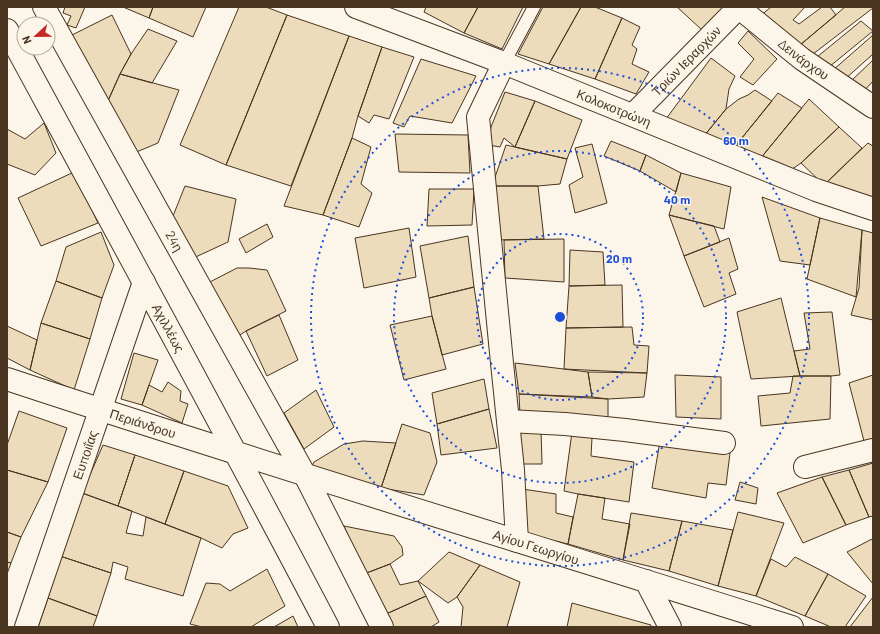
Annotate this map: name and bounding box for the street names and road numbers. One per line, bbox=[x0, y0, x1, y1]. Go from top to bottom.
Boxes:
street label: Τριών Ιεραρχών bbox=[648, 22, 724, 99]
street label: Δεινάρχου bbox=[775, 35, 832, 83]
street label: Κολοκοτρώνη bbox=[574, 85, 654, 130]
street label: 24η bbox=[162, 228, 187, 254]
street label: Αχιλλέως bbox=[149, 301, 188, 355]
street label: Περιάνδρου bbox=[108, 405, 178, 441]
street label: Ευποιΐας bbox=[69, 428, 101, 482]
street label: Αγίου Γεωργίου bbox=[491, 526, 581, 568]

